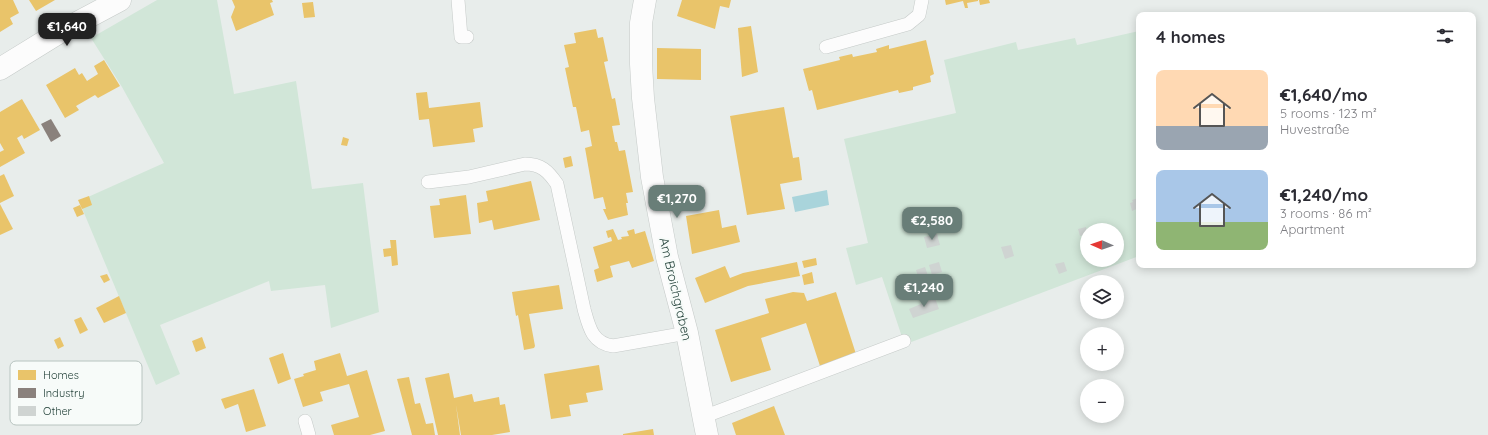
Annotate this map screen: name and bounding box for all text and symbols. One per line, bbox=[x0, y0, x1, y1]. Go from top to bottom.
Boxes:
pin: €1,640 bbox=[34, 13, 100, 47]
text: €1,640 bbox=[47, 18, 87, 34]
icon: filters bbox=[1434, 25, 1456, 47]
text: 4 homes bbox=[1156, 26, 1225, 47]
text: €1,640/mo bbox=[1280, 84, 1368, 105]
icon: home bbox=[1188, 86, 1236, 134]
text: 5 rooms · 123 m² bbox=[1280, 105, 1377, 121]
text: Huvestraße bbox=[1280, 121, 1349, 137]
text: €1,240/mo bbox=[1280, 184, 1368, 205]
pin: €1,270 bbox=[644, 185, 710, 219]
icon: home bbox=[1188, 186, 1236, 234]
text: €1,270 bbox=[657, 190, 697, 206]
text: 3 rooms · 86 m² bbox=[1280, 205, 1372, 221]
pin: €2,580 bbox=[899, 207, 965, 241]
text: €2,580 bbox=[911, 212, 953, 228]
text: Apartment bbox=[1280, 221, 1345, 237]
north arrow bbox=[1080, 223, 1124, 267]
map controls bbox=[1080, 223, 1124, 423]
street label: Am Broichgraben bbox=[656, 236, 696, 342]
pin: €1,240 bbox=[891, 274, 957, 308]
button: layers bbox=[1080, 275, 1124, 319]
text: €1,240 bbox=[904, 279, 944, 295]
button: + bbox=[1080, 327, 1124, 371]
legend bbox=[10, 361, 142, 425]
text: Homes bbox=[43, 368, 79, 382]
button: − bbox=[1080, 379, 1124, 423]
text: Industry bbox=[43, 386, 85, 400]
text: Other bbox=[43, 404, 73, 418]

